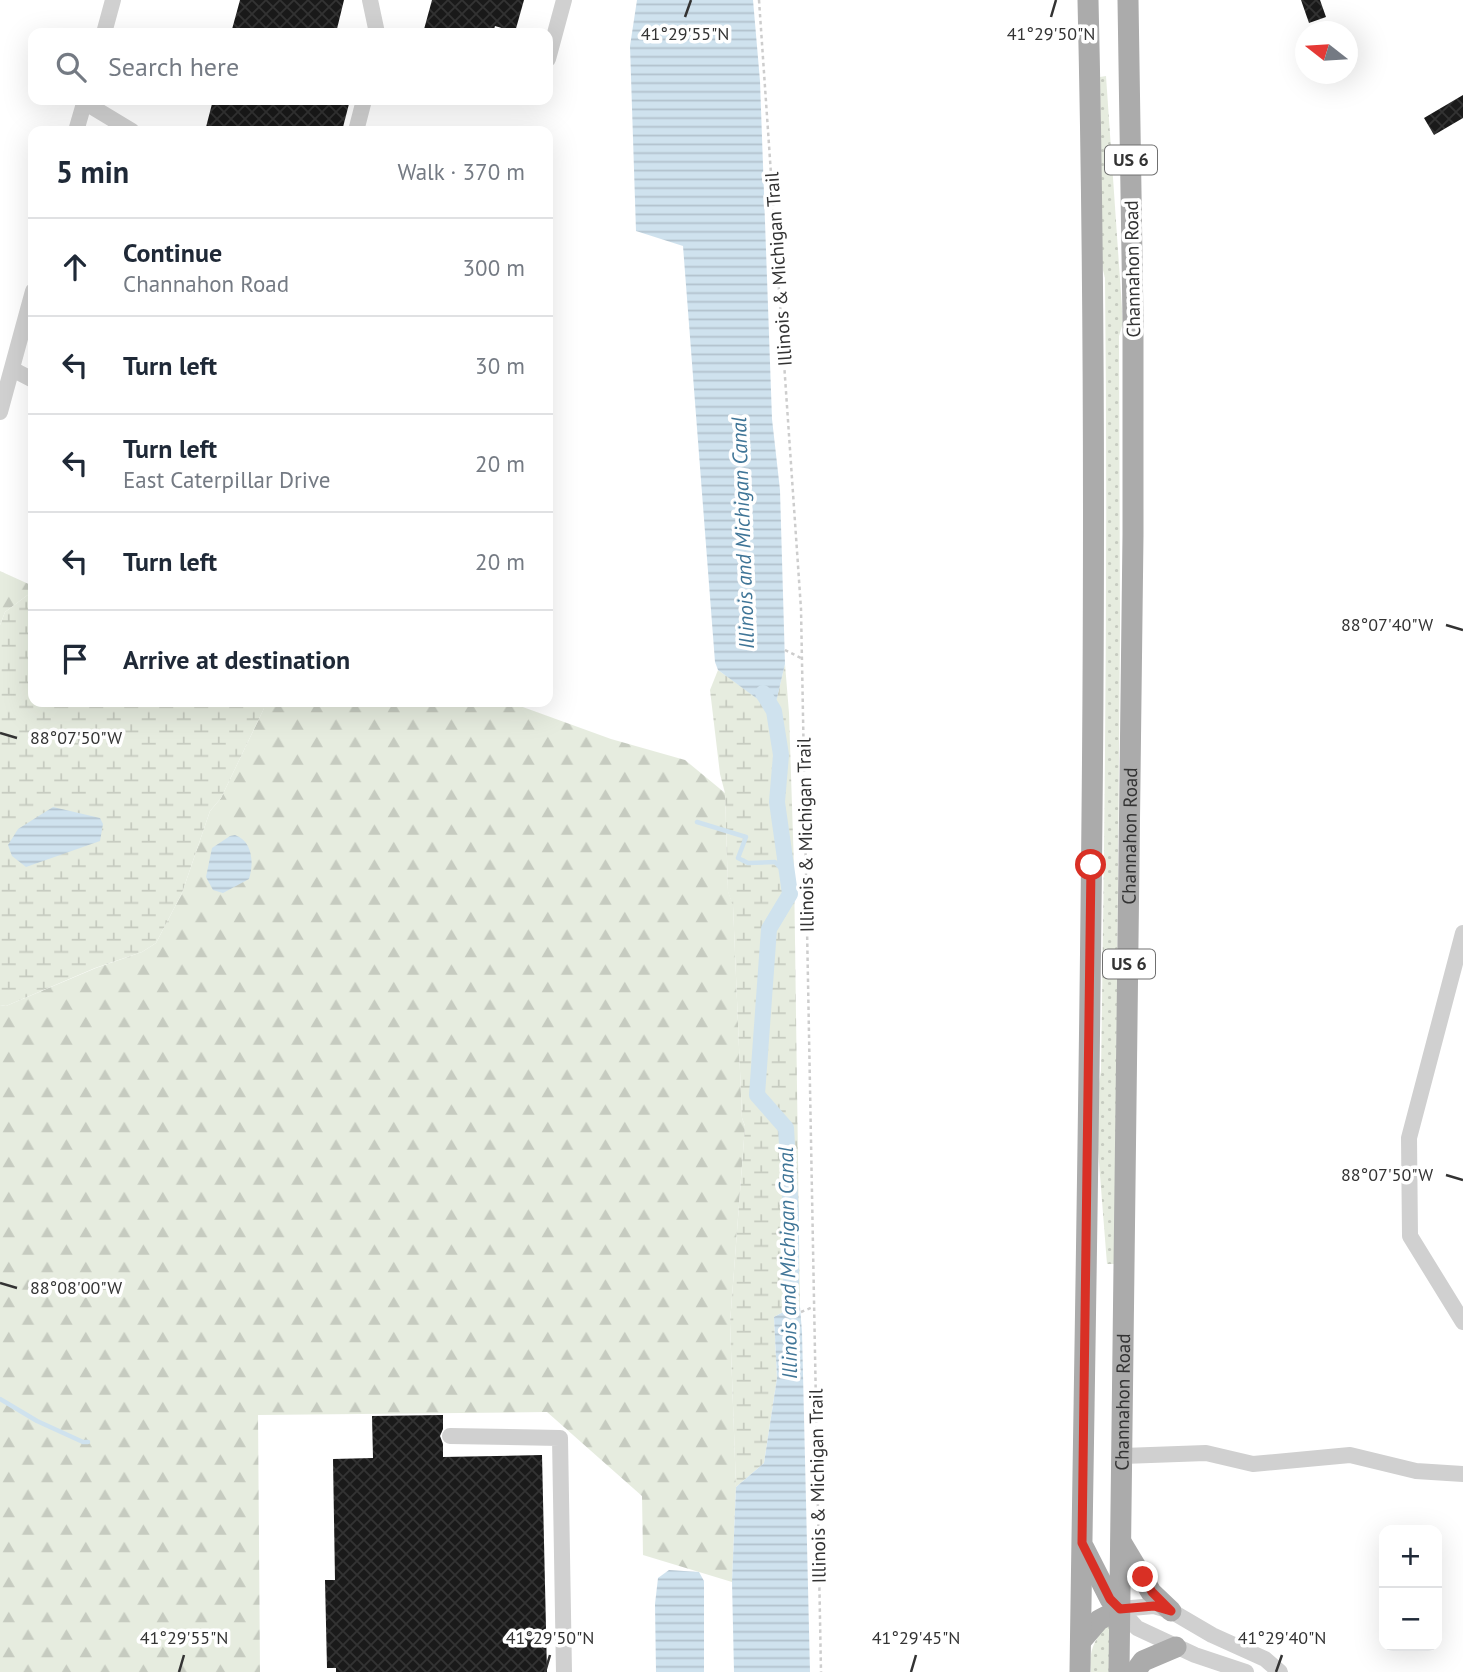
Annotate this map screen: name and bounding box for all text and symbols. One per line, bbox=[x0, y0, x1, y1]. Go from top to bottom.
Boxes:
north arrow bbox=[1295, 21, 1358, 84]
text: 41°29'55"N bbox=[641, 22, 729, 45]
text: 41°29'50"N bbox=[1007, 22, 1095, 45]
search box bbox=[28, 28, 553, 105]
icon: search bbox=[52, 48, 90, 86]
text: Search here bbox=[108, 50, 239, 83]
road number: US 6 bbox=[1105, 146, 1157, 174]
text: 5 min bbox=[56, 152, 129, 191]
text: Walk · 370 m bbox=[398, 157, 525, 186]
street label: Illinois & Michigan Trail bbox=[759, 171, 797, 367]
street label: Channahon Road bbox=[1119, 200, 1145, 338]
text: Continue bbox=[123, 236, 222, 269]
icon: ahead bbox=[56, 248, 94, 286]
text: 300 m bbox=[463, 253, 525, 282]
text: Channahon Road bbox=[123, 269, 289, 298]
icon: left bbox=[56, 346, 94, 384]
text: Turn left bbox=[123, 349, 217, 382]
text: 30 m bbox=[475, 351, 525, 380]
water label: Illinois and Michigan Canal bbox=[725, 416, 760, 650]
text: Turn left bbox=[123, 432, 217, 465]
icon: left bbox=[56, 444, 94, 482]
text: 20 m bbox=[475, 449, 525, 478]
text: East Caterpillar Drive bbox=[123, 465, 331, 494]
icon: left bbox=[56, 542, 94, 580]
text: Turn left bbox=[123, 545, 217, 578]
text: 20 m bbox=[475, 547, 525, 576]
text: 88°07'40"W bbox=[1341, 613, 1433, 636]
icon: arrive bbox=[56, 640, 94, 678]
text: Arrive at destination bbox=[123, 643, 350, 676]
text: 88°07'50"W bbox=[30, 726, 122, 749]
street label: Illinois & Michigan Trail bbox=[791, 737, 819, 933]
street label: Channahon Road bbox=[1116, 767, 1142, 905]
route start bbox=[1075, 849, 1106, 880]
road number: US 6 bbox=[1103, 950, 1155, 979]
water label: Illinois and Michigan Canal bbox=[772, 1146, 803, 1380]
text: 88°07'50"W bbox=[1341, 1163, 1433, 1186]
text: 88°08'00"W bbox=[30, 1276, 122, 1299]
street label: Channahon Road bbox=[1109, 1333, 1135, 1471]
street label: Illinois & Michigan Trail bbox=[803, 1388, 831, 1584]
map controls bbox=[1379, 1525, 1442, 1651]
button: + bbox=[1379, 1525, 1442, 1588]
route end bbox=[1127, 1561, 1158, 1592]
button: − bbox=[1379, 1588, 1442, 1651]
text: 41°29'55"N bbox=[140, 1626, 228, 1649]
text: 41°29'50"N bbox=[506, 1626, 594, 1649]
text: 41°29'45"N bbox=[872, 1626, 960, 1649]
text: 41°29'40"N bbox=[1238, 1626, 1326, 1649]

